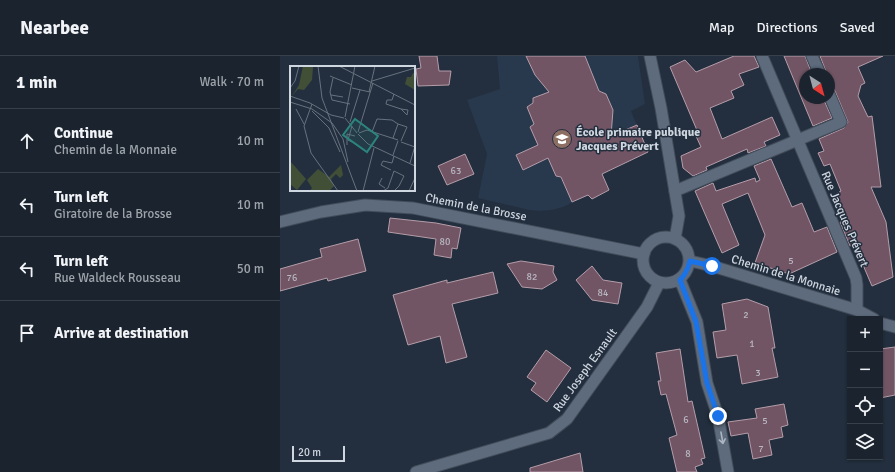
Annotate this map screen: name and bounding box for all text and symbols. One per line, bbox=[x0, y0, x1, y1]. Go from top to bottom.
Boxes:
text: Nearbee bbox=[20, 16, 89, 40]
text: Map bbox=[709, 19, 735, 36]
text: Directions bbox=[757, 19, 818, 36]
text: Saved bbox=[840, 19, 875, 36]
inset map bbox=[290, 66, 415, 191]
north arrow bbox=[799, 68, 835, 104]
text: 1 min bbox=[16, 72, 57, 93]
text: Walk · 70 m bbox=[200, 74, 264, 90]
text: Continue bbox=[54, 124, 113, 142]
place label: École primaire publique Jacques Prévert bbox=[576, 125, 700, 154]
school or university icon: École primaire publique Jacques Prévert bbox=[551, 128, 573, 150]
icon: ahead bbox=[16, 130, 38, 152]
text: 10 m bbox=[237, 133, 264, 149]
text: Chemin de la Monnaie bbox=[54, 142, 177, 158]
house number: 63 bbox=[451, 165, 461, 177]
street label: Rue Jacques Prévert bbox=[818, 169, 871, 269]
text: Turn left bbox=[54, 188, 108, 206]
street label: Chemin de la Brosse bbox=[424, 190, 528, 225]
icon: left bbox=[16, 194, 38, 216]
text: 10 m bbox=[237, 197, 264, 213]
text: Giratoire de la Brosse bbox=[54, 206, 172, 222]
house number: 80 bbox=[440, 236, 450, 248]
text: Turn left bbox=[54, 252, 108, 270]
street label: Chemin de la Monnaie bbox=[729, 252, 842, 299]
house number: 5 bbox=[788, 255, 794, 267]
route start bbox=[703, 257, 721, 275]
icon: left bbox=[16, 258, 38, 280]
text: 50 m bbox=[237, 261, 264, 277]
text: Rue Waldeck Rousseau bbox=[54, 270, 181, 286]
house number: 82 bbox=[527, 271, 537, 283]
house number: 76 bbox=[287, 272, 297, 284]
house number: 84 bbox=[598, 287, 609, 299]
house number: 2 bbox=[743, 309, 749, 321]
map controls bbox=[847, 316, 883, 460]
button: + bbox=[847, 316, 883, 352]
icon: arrive bbox=[16, 322, 38, 344]
text: Arrive at destination bbox=[54, 324, 189, 342]
street label: Rue Joseph Esnault bbox=[550, 326, 621, 415]
house number: 1 bbox=[749, 338, 755, 350]
button: − bbox=[847, 352, 883, 388]
house number: 3 bbox=[755, 367, 761, 379]
button: locate bbox=[847, 388, 883, 424]
route end bbox=[709, 407, 727, 425]
house number: 6 bbox=[683, 414, 689, 426]
house number: 5 bbox=[762, 415, 768, 427]
button: layers bbox=[847, 424, 883, 460]
one-way arrow bbox=[718, 431, 726, 444]
house number: 7 bbox=[758, 443, 764, 455]
scale bar bbox=[292, 444, 345, 463]
text: 20 m bbox=[298, 446, 321, 459]
house number: 8 bbox=[685, 448, 691, 460]

